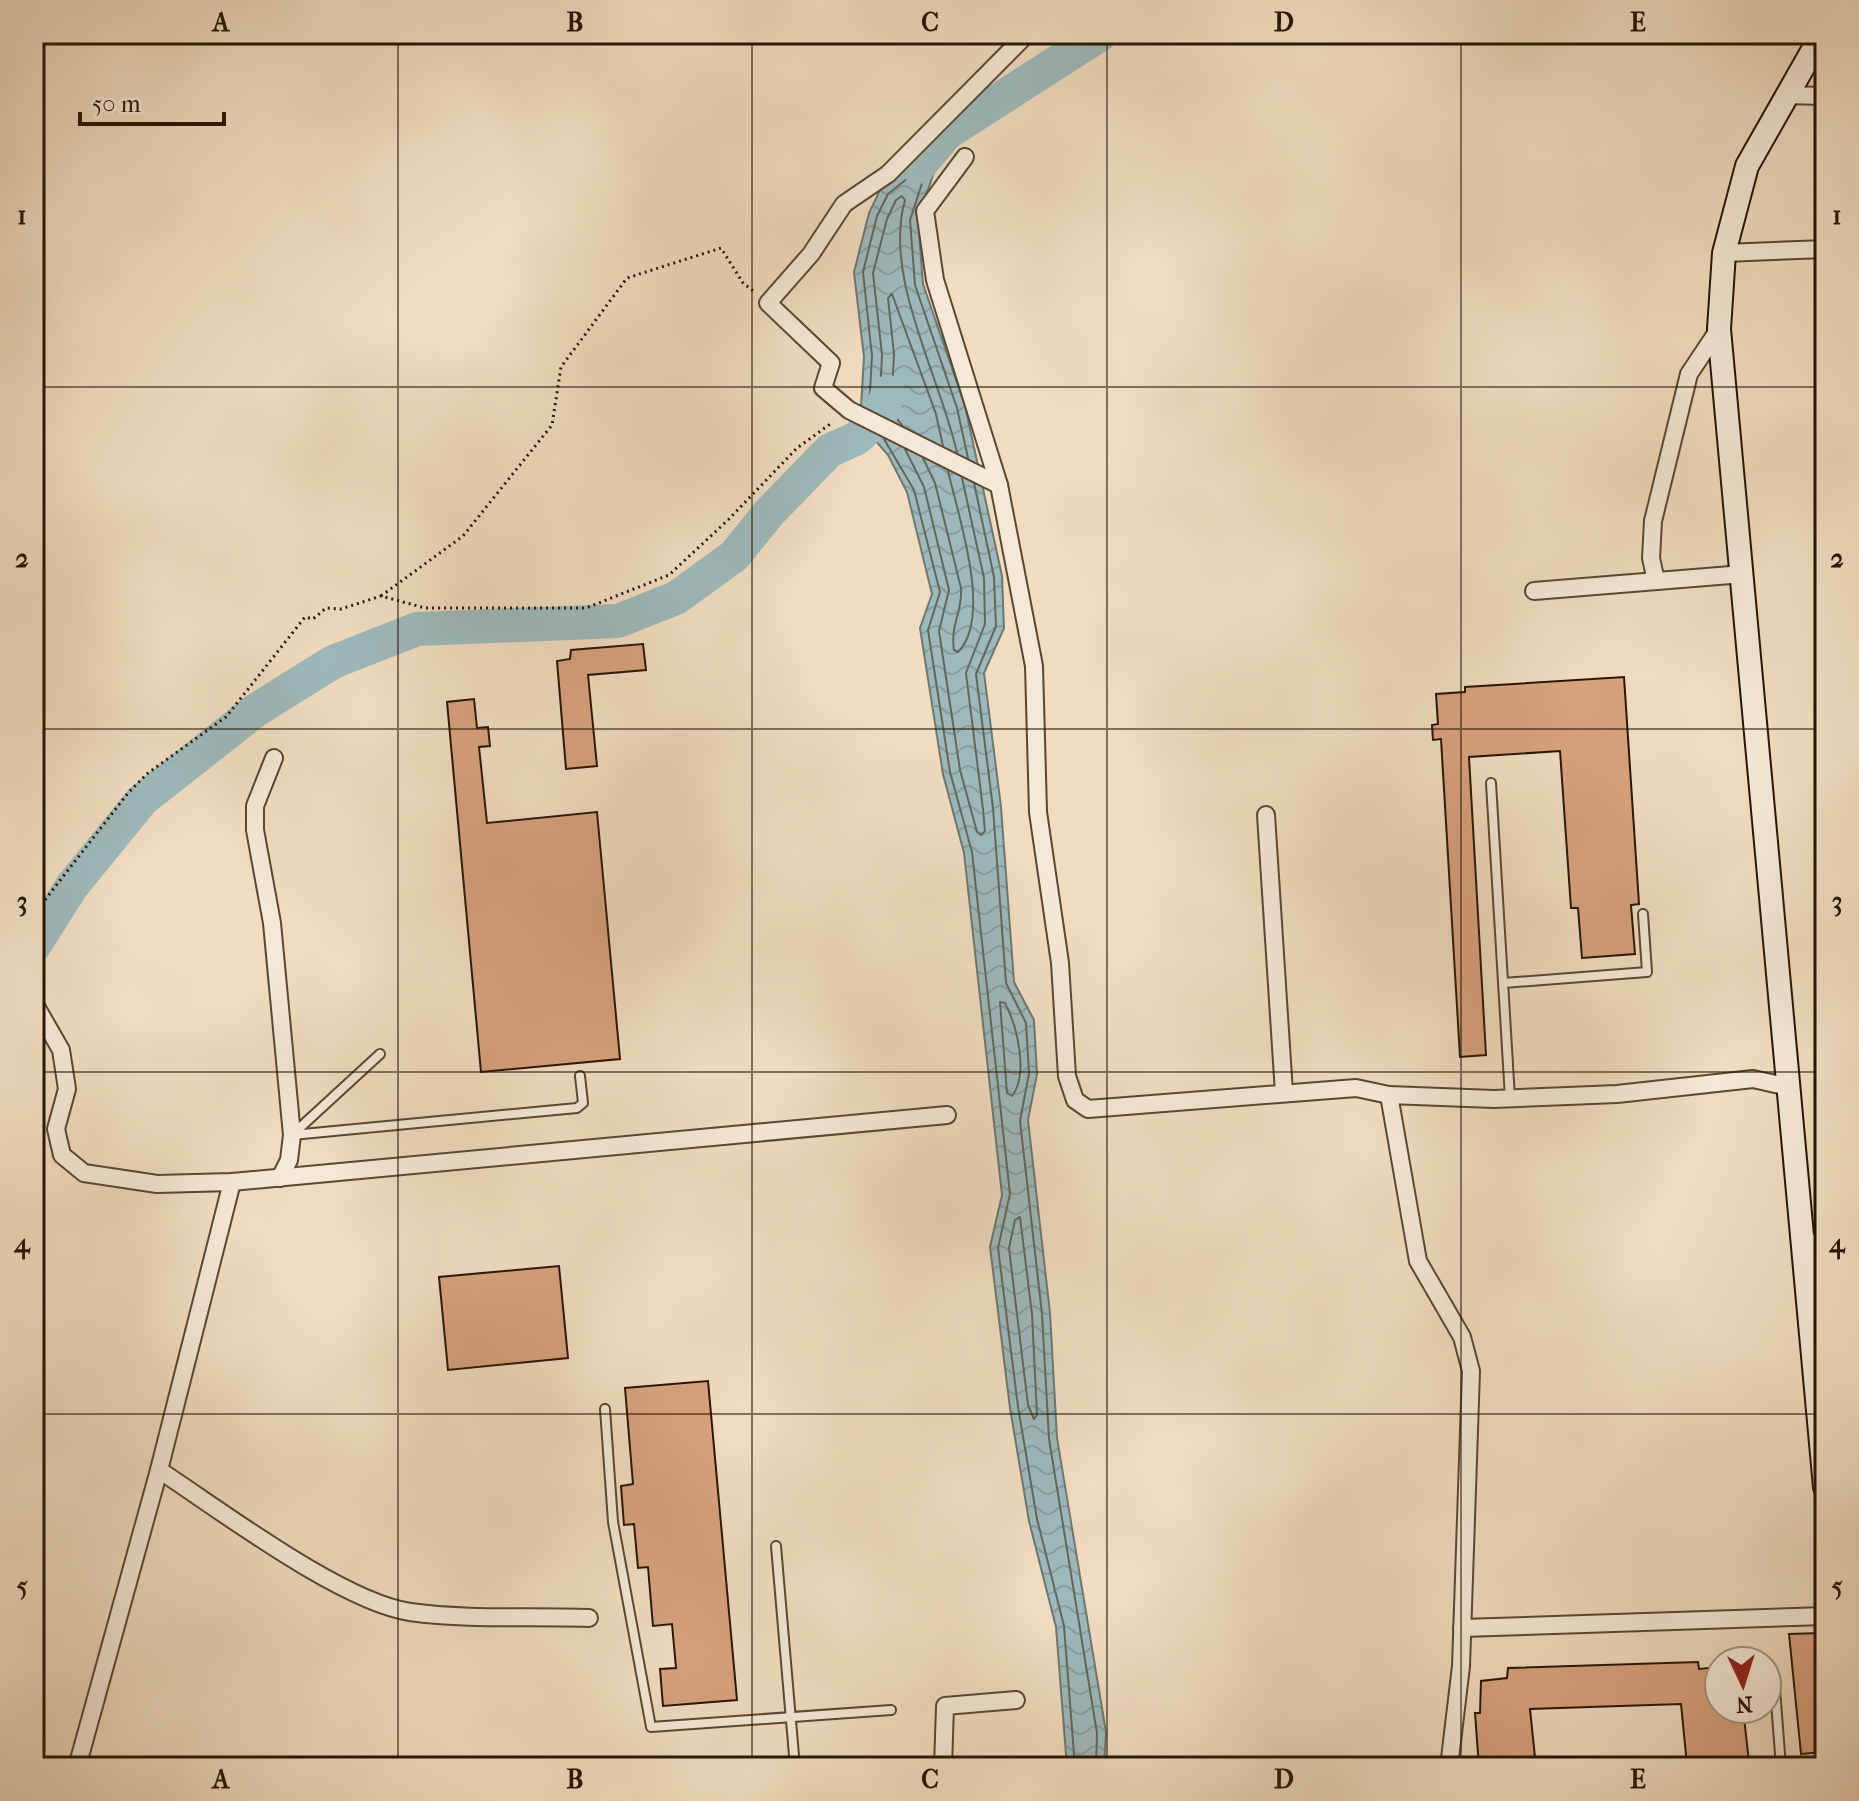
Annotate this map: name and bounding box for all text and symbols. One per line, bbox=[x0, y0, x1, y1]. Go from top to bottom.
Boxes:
text: A bbox=[211, 7, 231, 38]
text: B bbox=[567, 7, 584, 38]
text: C bbox=[921, 7, 939, 38]
text: D bbox=[1274, 7, 1294, 38]
text: E bbox=[1630, 7, 1646, 38]
scale bar bbox=[80, 76, 224, 126]
text: 50 m bbox=[92, 90, 141, 118]
text: 1 bbox=[17, 200, 27, 231]
text: 1 bbox=[1832, 200, 1842, 231]
text: 2 bbox=[15, 543, 29, 574]
text: 2 bbox=[1830, 543, 1844, 574]
text: 3 bbox=[17, 886, 27, 917]
text: 3 bbox=[1832, 886, 1842, 917]
text: 4 bbox=[13, 1228, 31, 1260]
text: 4 bbox=[1828, 1228, 1846, 1260]
text: 5 bbox=[16, 1571, 28, 1602]
text: 5 bbox=[1831, 1571, 1843, 1602]
north arrow bbox=[1703, 1645, 1783, 1725]
text: N bbox=[1735, 1690, 1754, 1718]
text: A bbox=[211, 1764, 231, 1795]
text: B bbox=[567, 1764, 584, 1795]
text: C bbox=[921, 1764, 939, 1795]
text: D bbox=[1274, 1764, 1294, 1795]
text: E bbox=[1630, 1764, 1646, 1795]

